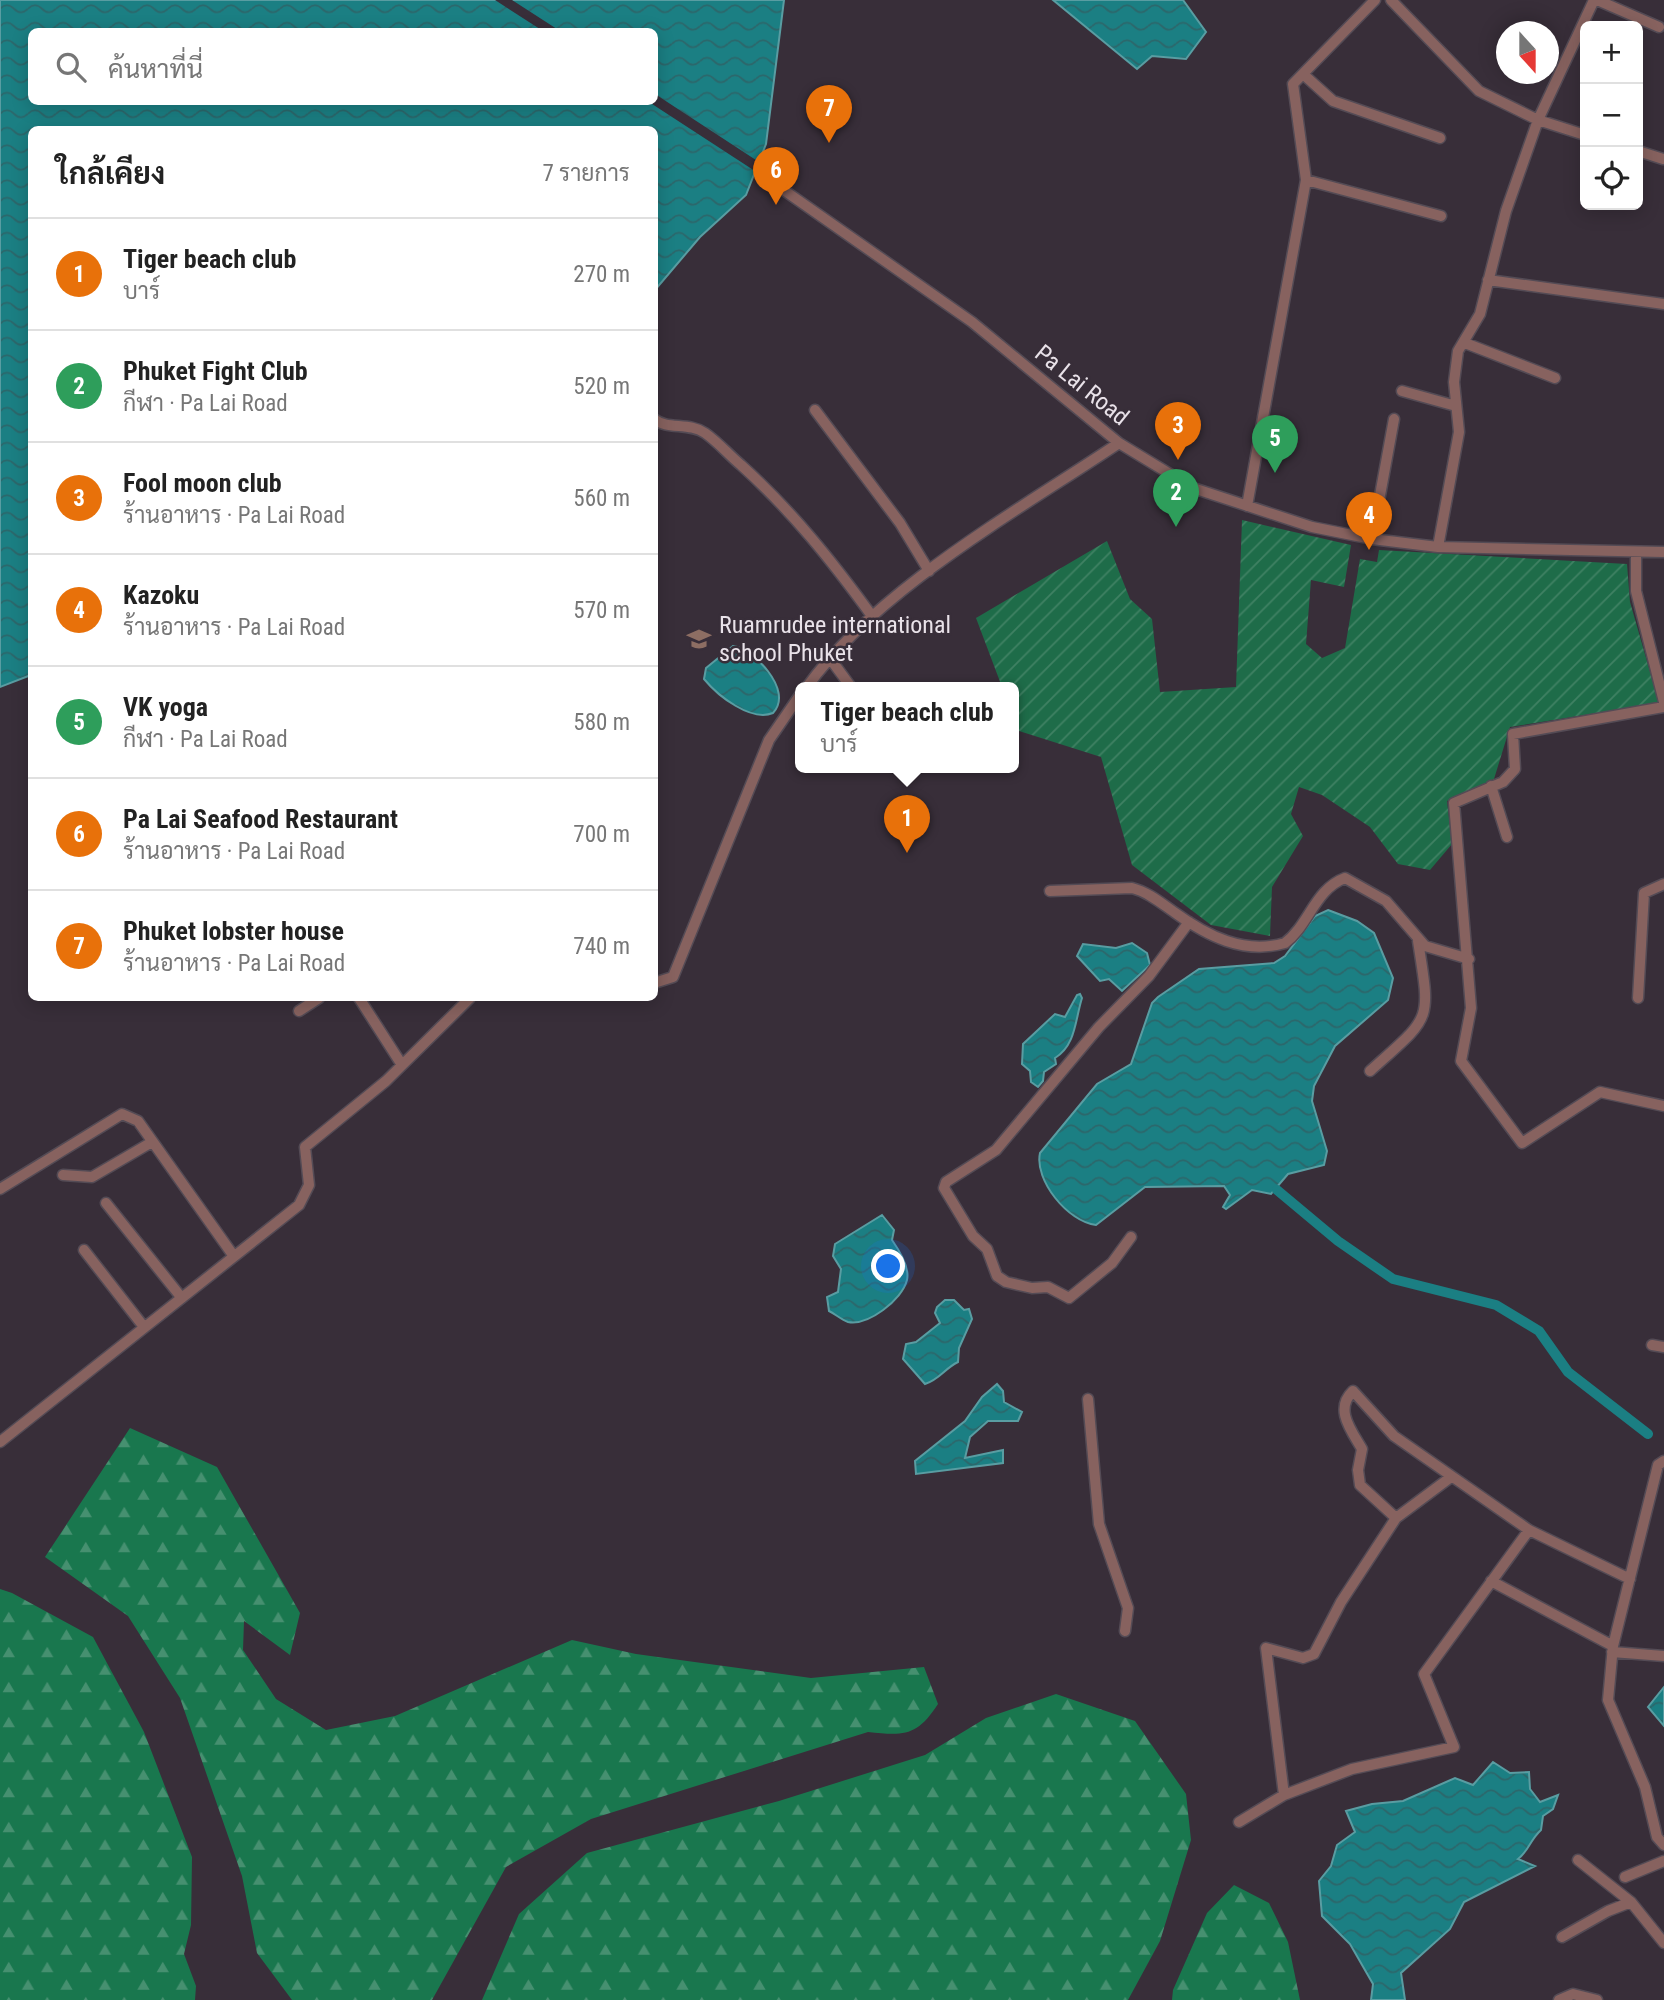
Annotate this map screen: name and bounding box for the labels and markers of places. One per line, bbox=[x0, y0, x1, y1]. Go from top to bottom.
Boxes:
pin: 7 bbox=[806, 85, 852, 143]
pin: 6 bbox=[753, 147, 799, 205]
pin: 3 bbox=[1155, 402, 1201, 460]
pin: 5 bbox=[1252, 415, 1298, 473]
pin: 2 bbox=[1153, 469, 1199, 527]
pin: 4 bbox=[1346, 492, 1392, 550]
place label: Ruamrudee international school Phuket bbox=[719, 611, 951, 667]
school or university icon: Ruamrudee international school Phuket bbox=[685, 625, 713, 653]
pin: 1 bbox=[884, 795, 930, 853]

